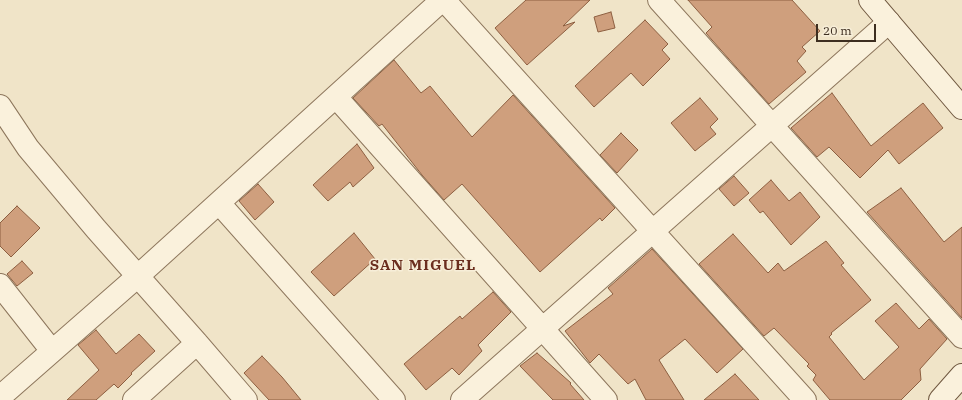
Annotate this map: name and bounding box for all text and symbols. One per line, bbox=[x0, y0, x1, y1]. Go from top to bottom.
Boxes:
scale bar bbox=[818, 16, 878, 42]
text: 20 m bbox=[823, 23, 852, 38]
district label: SAN MIGUEL bbox=[370, 257, 476, 275]

